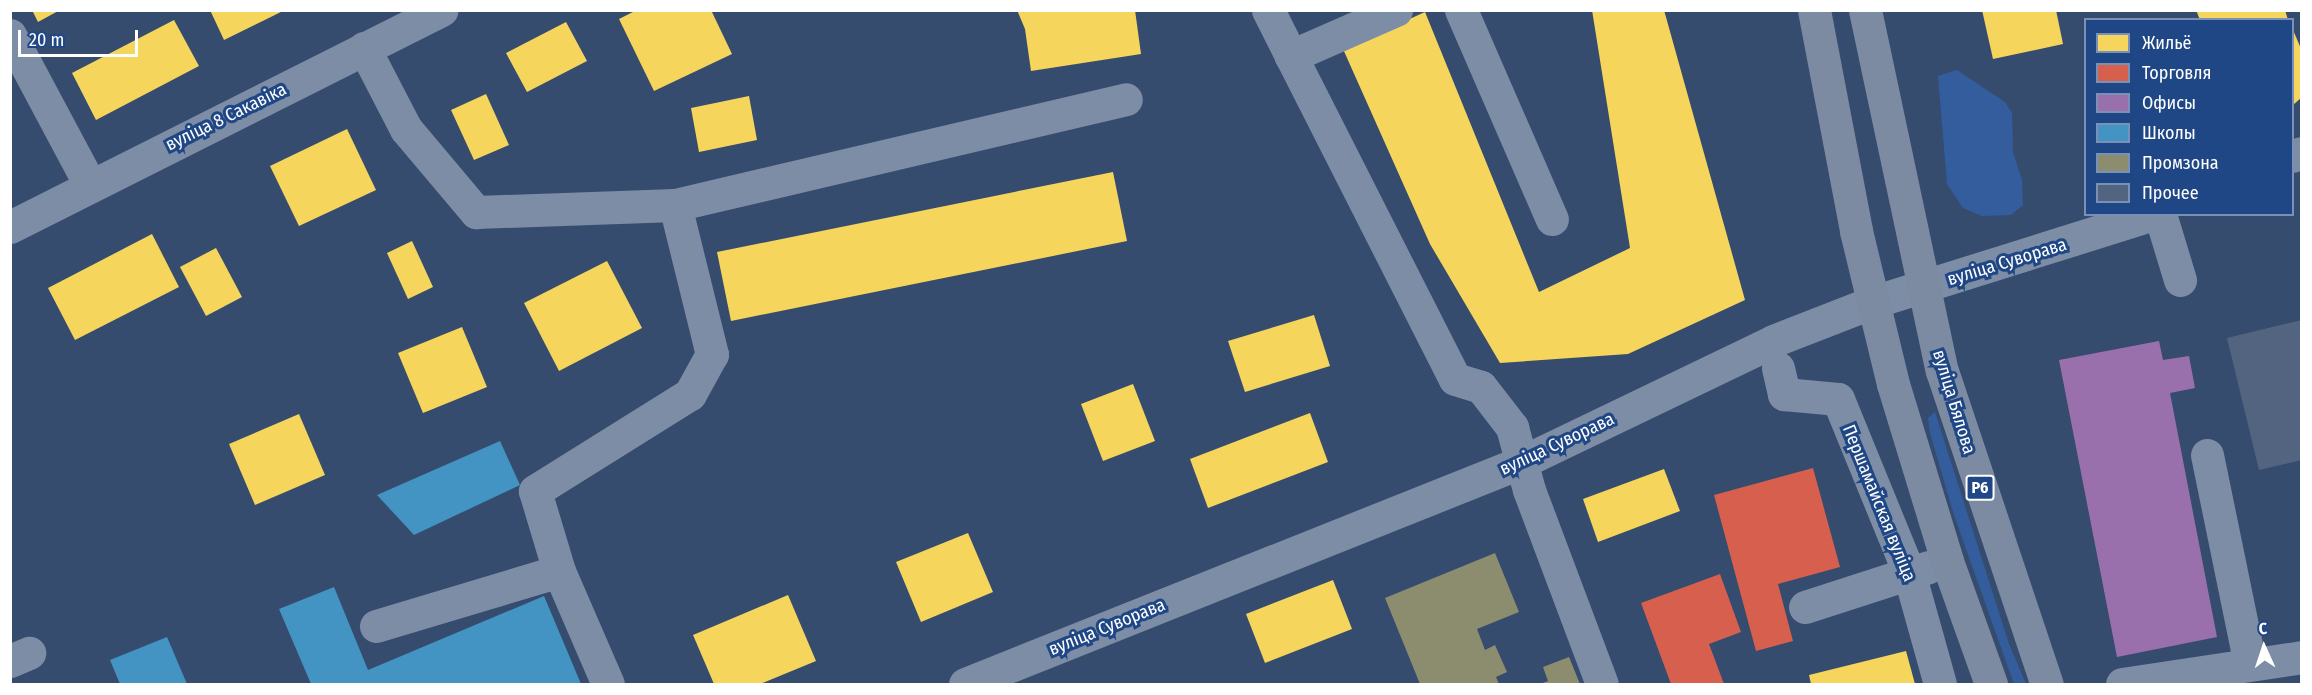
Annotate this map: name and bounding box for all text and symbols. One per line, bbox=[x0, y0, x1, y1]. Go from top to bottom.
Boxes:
scale bar bbox=[21, 18, 141, 56]
legend bbox=[2084, 18, 2294, 216]
text: 20 m bbox=[29, 29, 64, 51]
text: Жильё bbox=[2142, 32, 2192, 54]
text: Торговля bbox=[2142, 62, 2211, 84]
street label: вуліца 8 Сакавіка bbox=[162, 78, 290, 156]
text: Офисы bbox=[2142, 92, 2196, 114]
text: Школы bbox=[2142, 122, 2196, 144]
text: Промзона bbox=[2142, 152, 2219, 174]
text: Прочее bbox=[2142, 182, 2199, 204]
street label: вуліца Суворава bbox=[1945, 234, 2069, 290]
street label: вуліца Бялова bbox=[1928, 347, 1980, 457]
street label: вуліца Суворава bbox=[1496, 408, 1618, 480]
street label: Першамайская вуліца bbox=[1838, 422, 1920, 584]
road number: Р6 bbox=[1965, 475, 1995, 501]
street label: вуліца Суворава bbox=[1046, 594, 1168, 660]
north arrow bbox=[2234, 617, 2294, 677]
text: С bbox=[2258, 619, 2268, 638]

